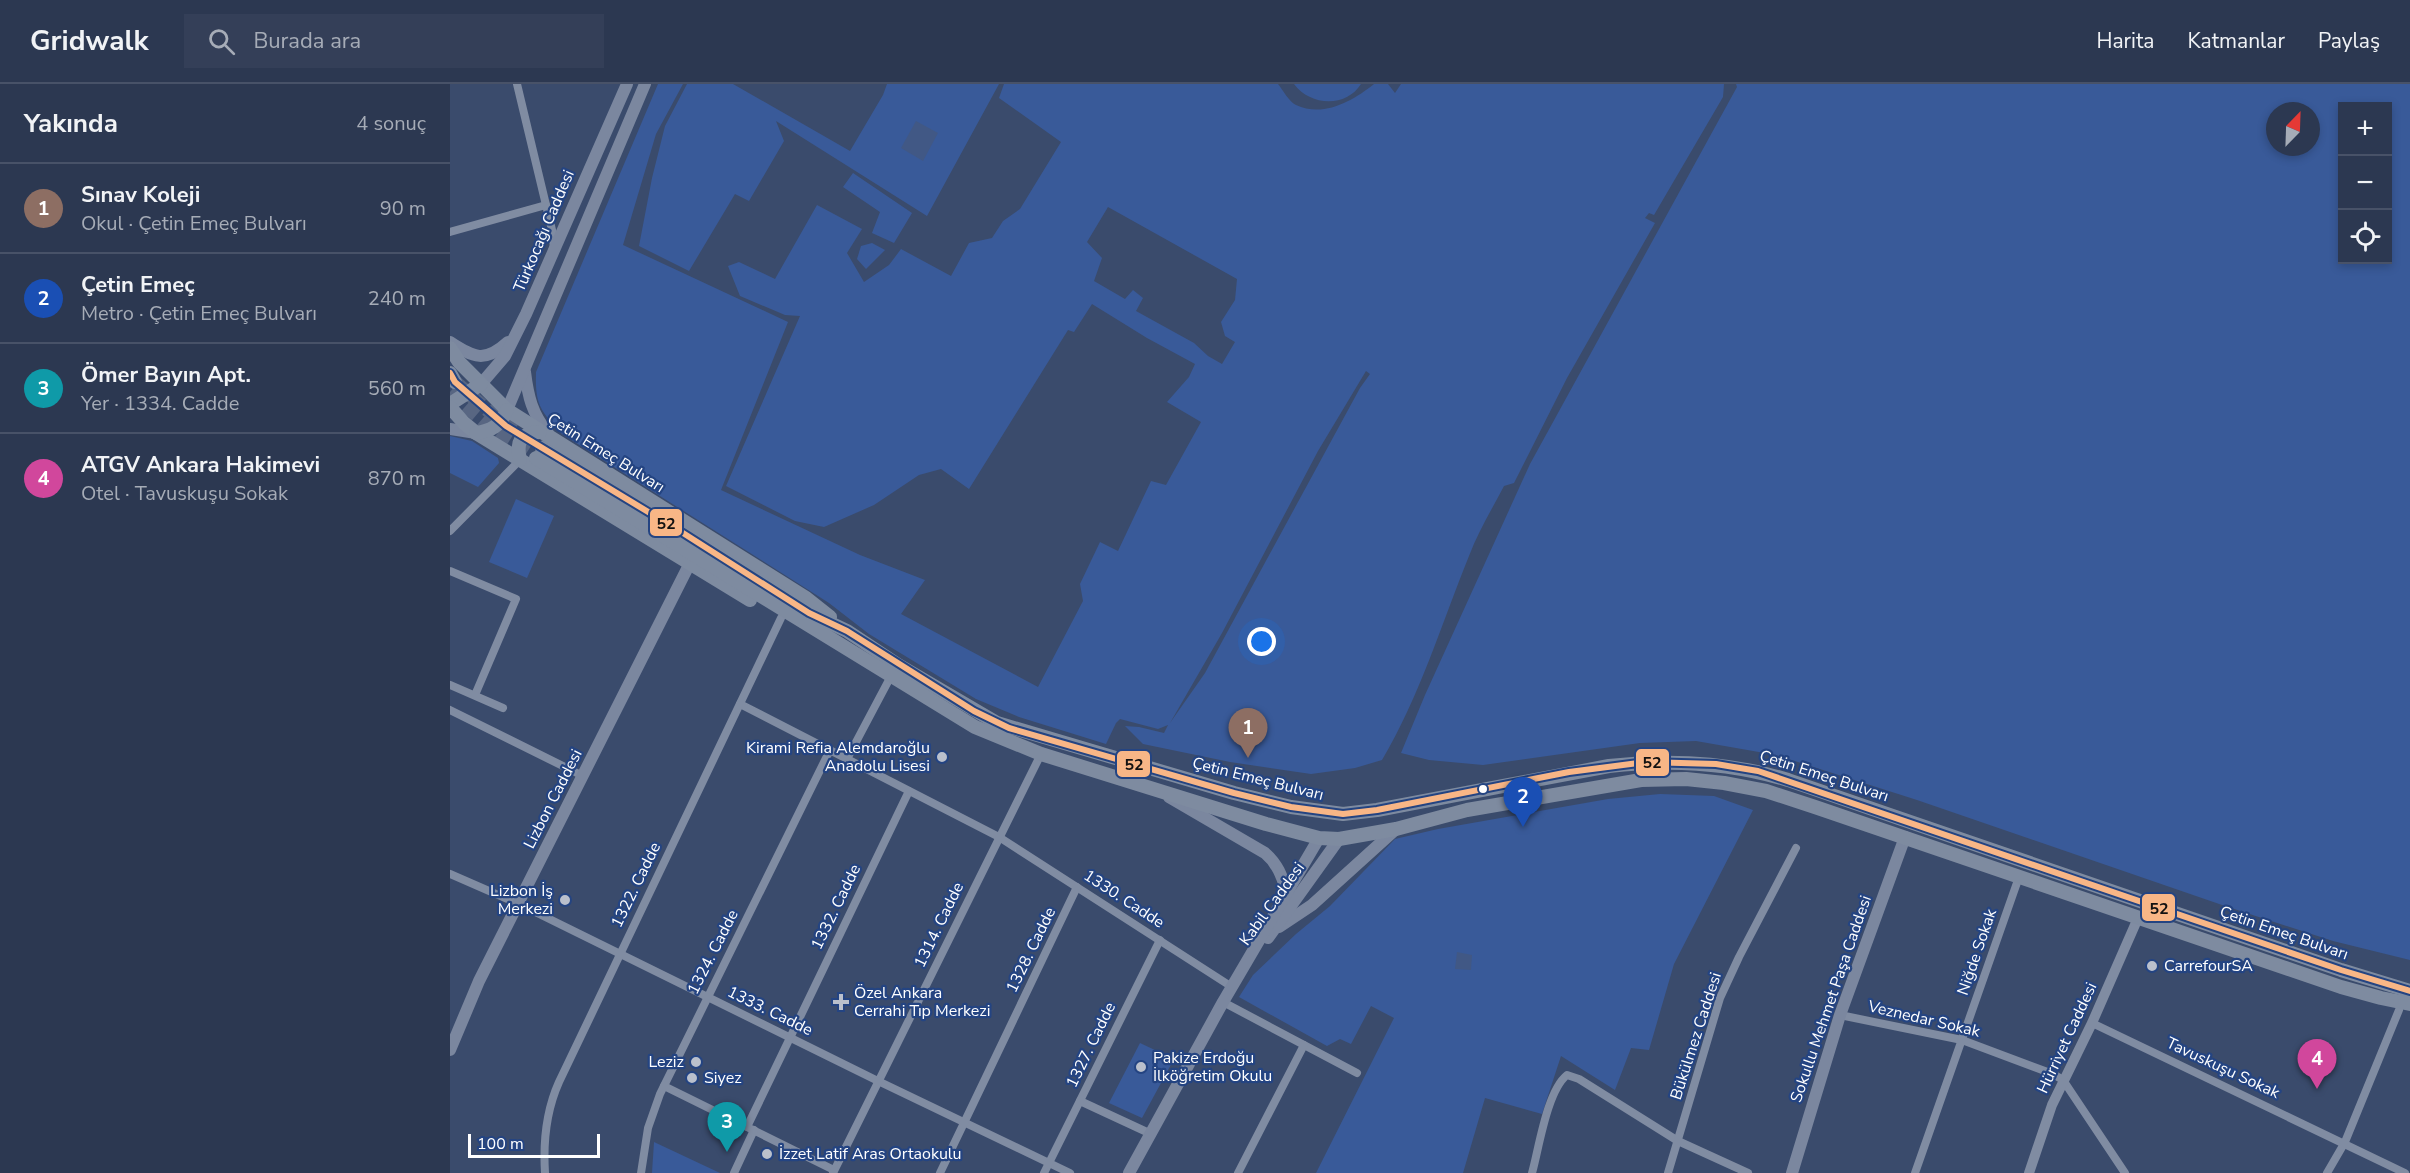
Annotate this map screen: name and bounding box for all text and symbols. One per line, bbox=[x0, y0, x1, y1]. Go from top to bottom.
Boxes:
search box bbox=[184, 14, 604, 68]
text: Gridwalk bbox=[30, 22, 148, 60]
icon: search bbox=[205, 25, 238, 58]
text: Burada ara bbox=[253, 26, 361, 56]
text: Harita bbox=[2096, 27, 2154, 55]
text: Katmanlar bbox=[2187, 27, 2285, 55]
text: Paylaş bbox=[2318, 27, 2380, 55]
north arrow bbox=[2266, 102, 2320, 156]
map controls bbox=[2338, 102, 2392, 264]
button: + bbox=[2338, 102, 2392, 156]
text: Yakında bbox=[24, 106, 118, 141]
text: 4 sonuç bbox=[356, 110, 426, 137]
button: − bbox=[2338, 156, 2392, 210]
street label: Türkocağı Caddesi bbox=[508, 167, 580, 295]
text: Sınav Koleji bbox=[81, 180, 200, 210]
text: 1 bbox=[38, 195, 50, 222]
text: 90 m bbox=[380, 195, 426, 222]
text: Okul · Çetin Emeç Bulvarı bbox=[81, 210, 307, 237]
button: locate bbox=[2338, 210, 2392, 264]
text: Çetin Emeç bbox=[81, 270, 195, 300]
text: 2 bbox=[38, 285, 50, 312]
text: 240 m bbox=[368, 285, 426, 312]
text: Metro · Çetin Emeç Bulvarı bbox=[81, 300, 317, 327]
text: Ömer Bayın Apt. bbox=[81, 360, 251, 390]
text: 3 bbox=[38, 375, 50, 402]
text: 560 m bbox=[368, 375, 426, 402]
text: Yer · 1334. Cadde bbox=[81, 390, 239, 417]
street label: Çetin Emeç Bulvarı bbox=[543, 408, 669, 498]
text: ATGV Ankara Hakimevi bbox=[81, 450, 320, 480]
text: 4 bbox=[38, 465, 50, 492]
text: 870 m bbox=[368, 465, 426, 492]
text: Otel · Tavuskuşu Sokak bbox=[81, 480, 288, 507]
line badge: 52 bbox=[649, 508, 683, 537]
text: 52 bbox=[656, 513, 676, 535]
your location bbox=[1247, 627, 1276, 656]
pin: 1 bbox=[1228, 708, 1268, 758]
place label: Kirami Refia Alemdaroğlu Anadolu Lisesi bbox=[746, 737, 930, 777]
street label: Çetin Emeç Bulvarı bbox=[1757, 745, 1891, 807]
street label: Lizbon Caddesi bbox=[519, 746, 587, 852]
line badge: 52 bbox=[1635, 748, 1670, 777]
marker: Kirami Refia Alemdaroğlu Anadolu Lisesi bbox=[935, 750, 949, 764]
line badge: 52 bbox=[1116, 750, 1151, 778]
street label: Çetin Emeç Bulvarı bbox=[1190, 752, 1326, 806]
text: 52 bbox=[1642, 752, 1662, 774]
text: 52 bbox=[1124, 754, 1144, 776]
pin: 2 bbox=[1504, 778, 1542, 827]
unlabelled marker bbox=[1477, 783, 1489, 795]
street label: 1322. Cadde bbox=[606, 839, 666, 931]
street label: Kabil Caddesi bbox=[1234, 858, 1310, 950]
street label: 1332. Cadde bbox=[806, 861, 866, 953]
street label: 1330. Cadde bbox=[1079, 865, 1169, 933]
street label: 1314. Cadde bbox=[909, 879, 969, 971]
place label: Lizbon İş Merkezi bbox=[490, 880, 553, 920]
marker: Lizbon İş Merkezi bbox=[558, 893, 572, 907]
street label: Sokullu Mehmet Paşa Caddesi bbox=[1785, 893, 1877, 1105]
line badge: 52 bbox=[2141, 893, 2176, 922]
text: 52 bbox=[2149, 898, 2169, 920]
street label: Çetin Emeç Bulvarı bbox=[2217, 901, 2351, 965]
street label: 1328. Cadde bbox=[1001, 904, 1061, 996]
street label: Niğde Sokak bbox=[1952, 905, 2002, 998]
street label: 1324. Cadde bbox=[682, 906, 744, 998]
place label: CarrefourSA bbox=[2164, 955, 2253, 977]
marker: CarrefourSA bbox=[2145, 959, 2159, 973]
street label: Bükülmez Caddesi bbox=[1665, 969, 1727, 1103]
street label: Hürriyet Caddesi bbox=[2032, 979, 2102, 1097]
street label: 1333. Cadde bbox=[724, 981, 816, 1041]
place label: Özel Ankara Cerrahi Tıp Merkezi bbox=[854, 982, 990, 1022]
marker: Özel Ankara Cerrahi Tıp Merkezi bbox=[832, 993, 850, 1011]
street label: Veznedar Sokak bbox=[1865, 995, 1983, 1043]
street label: 1327. Cadde bbox=[1061, 999, 1121, 1091]
street label: Tavuskuşu Sokak bbox=[2163, 1032, 2284, 1104]
pin: 4 bbox=[2298, 1040, 2336, 1089]
place label: Pakize Erdoğu İlköğretim Okulu bbox=[1153, 1047, 1272, 1087]
place label: Leziz bbox=[648, 1051, 684, 1073]
marker: Leziz bbox=[689, 1055, 703, 1069]
marker: Pakize Erdoğu İlköğretim Okulu bbox=[1134, 1060, 1148, 1074]
place label: Siyez bbox=[704, 1067, 742, 1089]
marker: Siyez bbox=[685, 1071, 699, 1085]
pin: 3 bbox=[708, 1102, 746, 1152]
scale bar bbox=[468, 1131, 600, 1158]
text: 100 m bbox=[477, 1133, 524, 1155]
place label: İzzet Latif Aras Ortaokulu bbox=[779, 1143, 962, 1165]
marker: İzzet Latif Aras Ortaokulu bbox=[760, 1147, 774, 1161]

